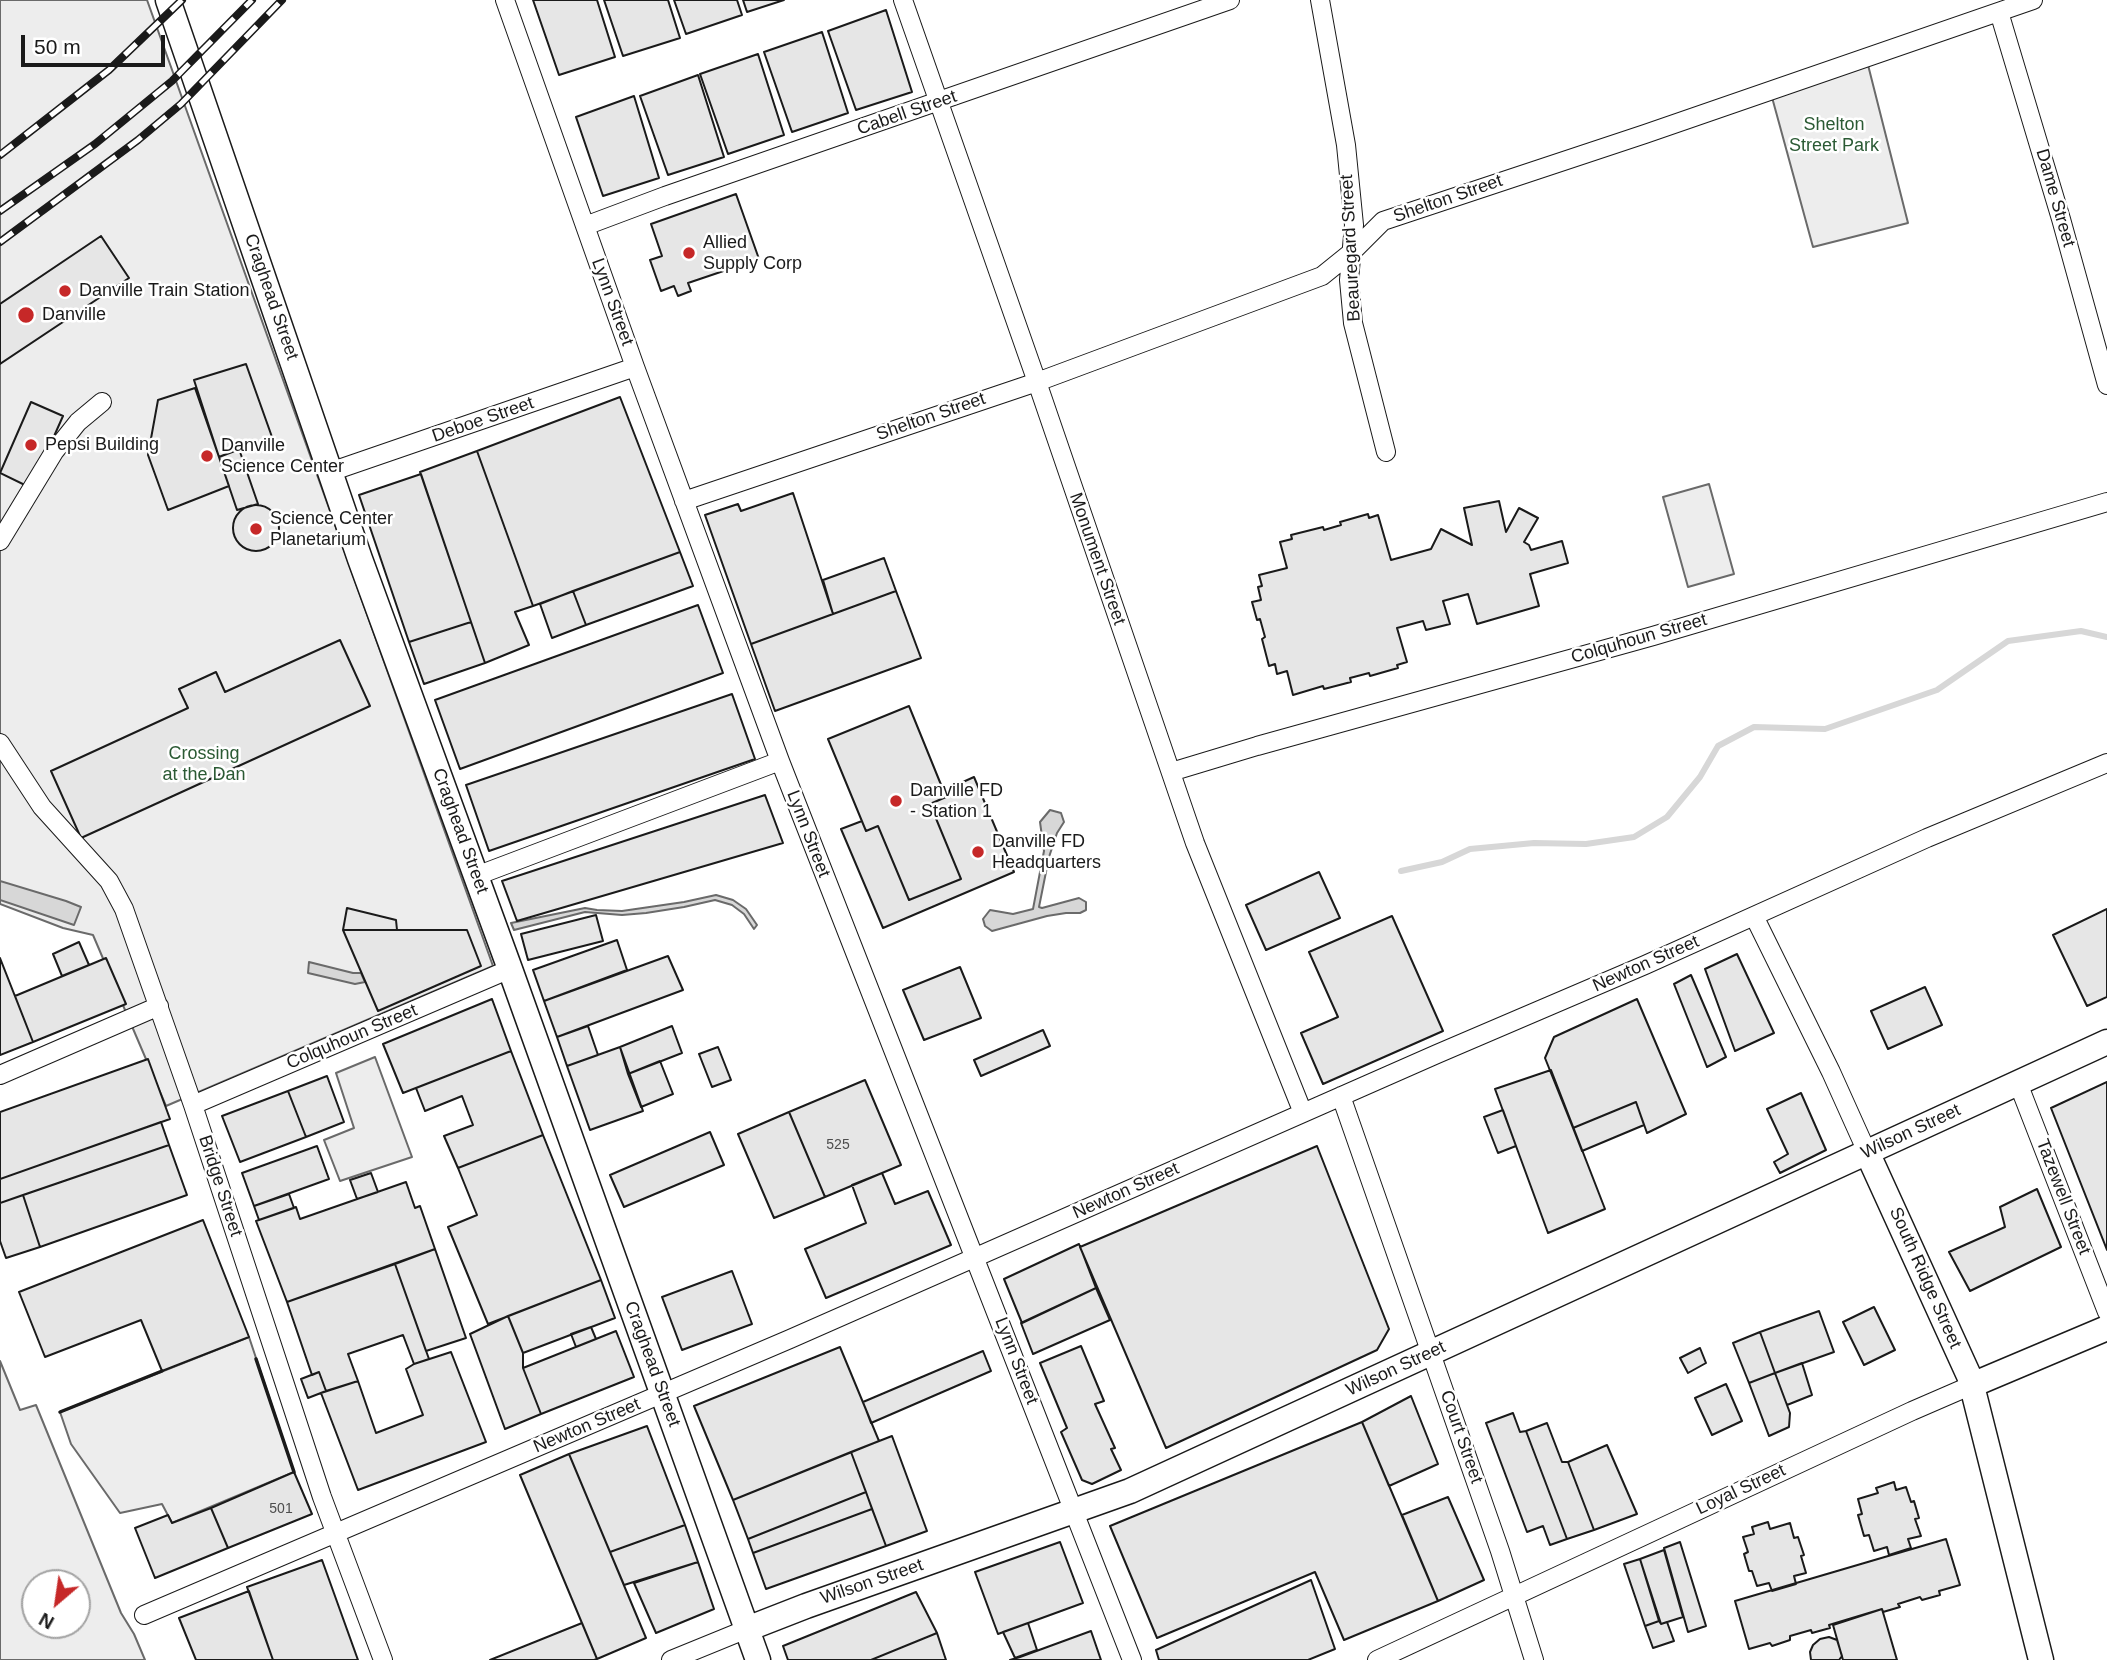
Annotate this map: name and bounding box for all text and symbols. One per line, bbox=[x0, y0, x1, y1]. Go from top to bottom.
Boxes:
scale bar bbox=[24, 21, 168, 65]
text: 50 m bbox=[34, 35, 81, 58]
street label: Cabell Street bbox=[854, 86, 960, 140]
park label: Shelton Street Park bbox=[1789, 114, 1879, 156]
street label: Dame Street bbox=[2031, 146, 2079, 250]
street label: Shelton Street bbox=[1391, 170, 1505, 228]
street label: Beauregard Street bbox=[1336, 174, 1366, 322]
street label: Craghead Street bbox=[239, 231, 303, 363]
place label: Allied Supply Corp bbox=[703, 232, 802, 274]
marker: Allied Supply Corp bbox=[681, 245, 697, 261]
street label: Lynn Street bbox=[586, 255, 638, 349]
place label: Danville Train Station bbox=[79, 280, 249, 302]
marker: Danville Train Station bbox=[57, 283, 73, 299]
place label: Danville bbox=[42, 304, 106, 326]
marker: Danville bbox=[16, 305, 36, 325]
street label: Shelton Street bbox=[874, 388, 988, 446]
street label: Deboe Street bbox=[429, 393, 537, 447]
place label: Pepsi Building bbox=[45, 434, 159, 456]
place label: Danville Science Center bbox=[221, 435, 344, 478]
marker: Pepsi Building bbox=[23, 437, 39, 453]
marker: Danville Science Center bbox=[199, 448, 215, 464]
street label: Monument Street bbox=[1064, 490, 1130, 628]
place label: Science Center Planetarium bbox=[270, 508, 393, 550]
marker: Science Center Planetarium bbox=[248, 521, 264, 537]
street label: Colquhoun Street bbox=[1569, 609, 1709, 669]
park label: Crossing at the Dan bbox=[162, 743, 246, 786]
street label: Craghead Street bbox=[427, 765, 493, 897]
place label: Danville FD - Station 1 bbox=[910, 780, 1003, 822]
street label: Lynn Street bbox=[782, 787, 834, 881]
marker: Danville FD - Station 1 bbox=[888, 793, 904, 809]
place label: Danville FD Headquarters bbox=[992, 831, 1101, 874]
marker: Danville FD Headquarters bbox=[970, 844, 986, 860]
street label: Newton Street bbox=[1590, 931, 1702, 997]
street label: Colquhoun Street bbox=[283, 1000, 421, 1074]
street label: Wilson Street bbox=[1858, 1100, 1964, 1164]
street label: Bridge Street bbox=[193, 1133, 247, 1239]
street label: Tazewell Street bbox=[2031, 1136, 2095, 1258]
house number: 525 bbox=[826, 1137, 850, 1153]
street label: Newton Street bbox=[1070, 1158, 1182, 1224]
street label: South Ridge Street bbox=[1884, 1204, 1966, 1352]
street label: Craghead Street bbox=[619, 1298, 685, 1430]
street label: Lynn Street bbox=[990, 1314, 1042, 1408]
street label: Wilson Street bbox=[1343, 1337, 1449, 1401]
street label: Court Street bbox=[1435, 1388, 1487, 1486]
street label: Newton Street bbox=[530, 1394, 644, 1458]
street label: Loyal Street bbox=[1693, 1460, 1789, 1520]
house number: 501 bbox=[269, 1501, 293, 1517]
street label: Wilson Street bbox=[818, 1554, 926, 1610]
north arrow bbox=[21, 1569, 91, 1639]
text: N bbox=[35, 1609, 58, 1634]

